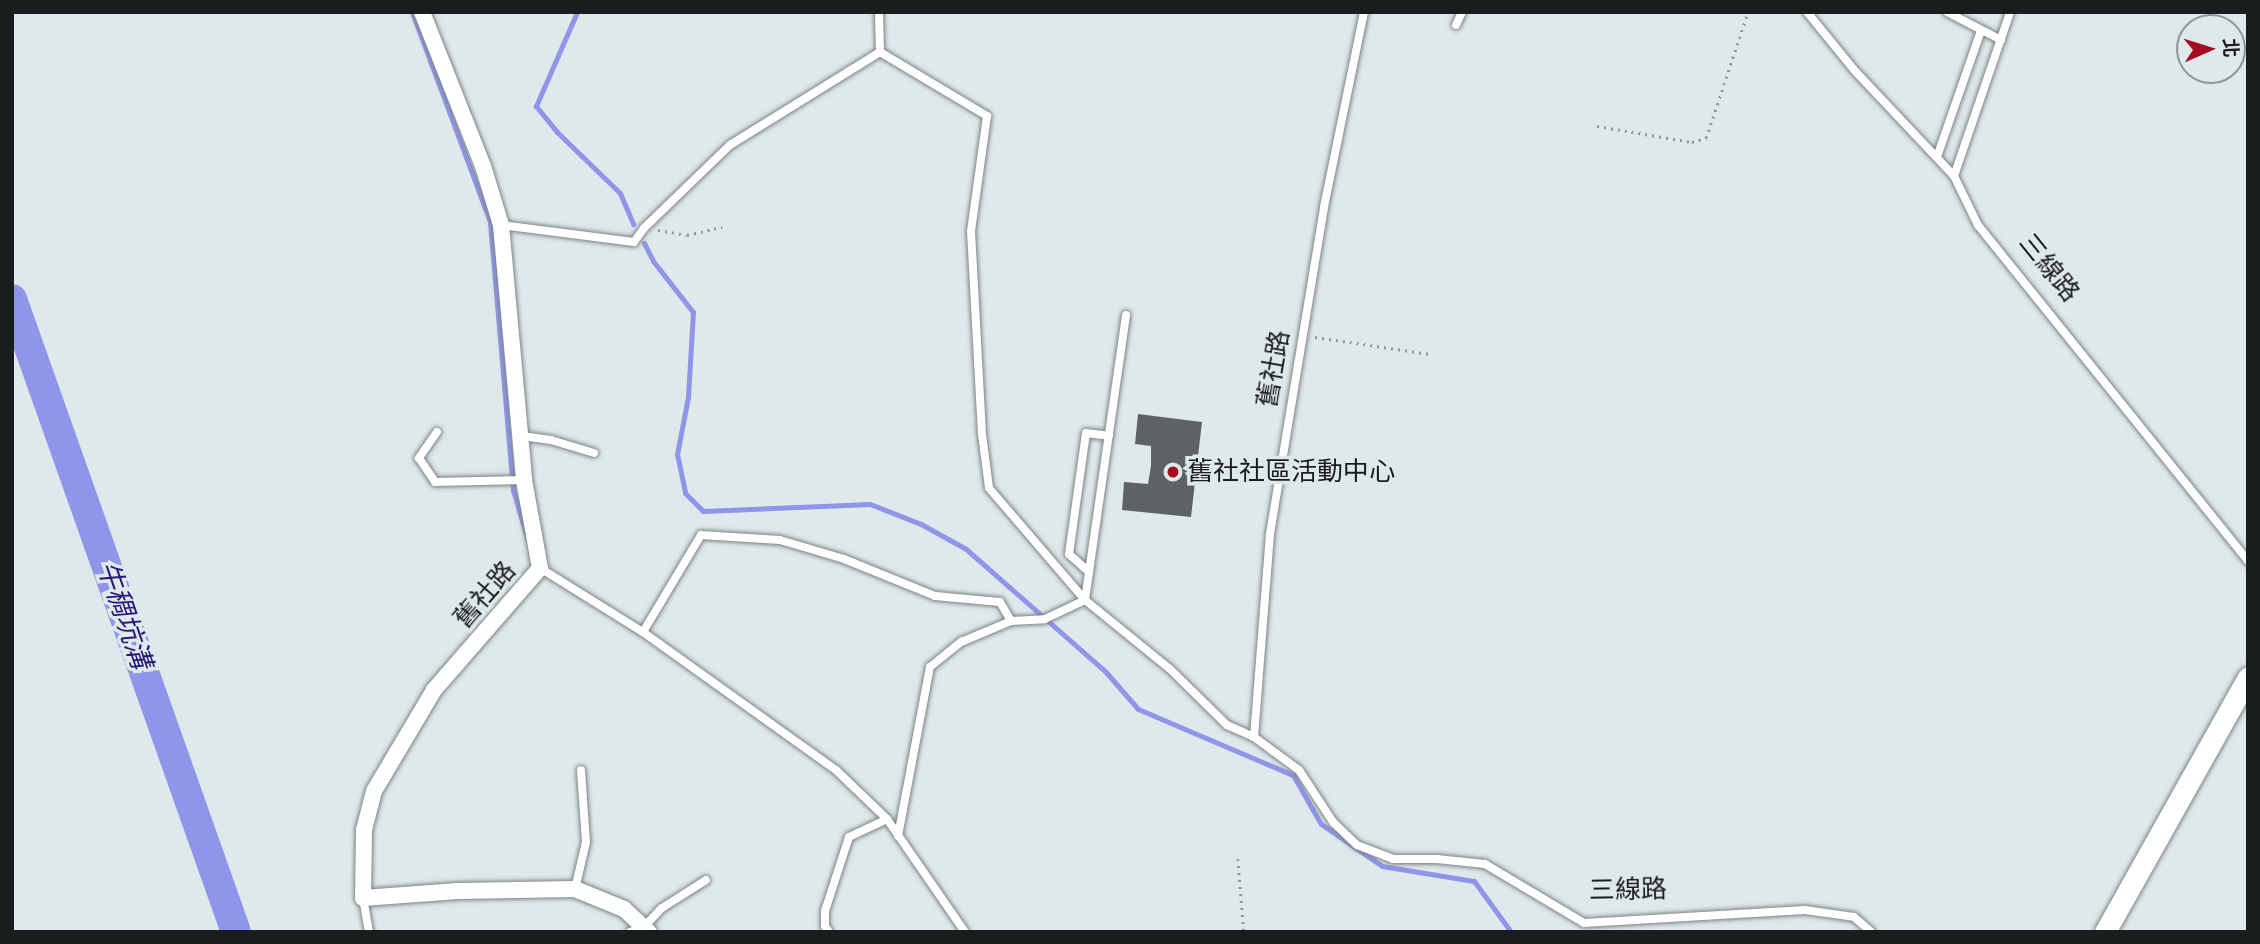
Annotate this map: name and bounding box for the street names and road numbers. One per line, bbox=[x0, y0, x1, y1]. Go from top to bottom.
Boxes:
street label: 三線路 bbox=[2012, 228, 2086, 308]
street label: 舊社路 bbox=[1252, 328, 1296, 410]
street label: 舊社路 bbox=[448, 555, 522, 635]
street label: 三線路 bbox=[1589, 874, 1667, 906]

